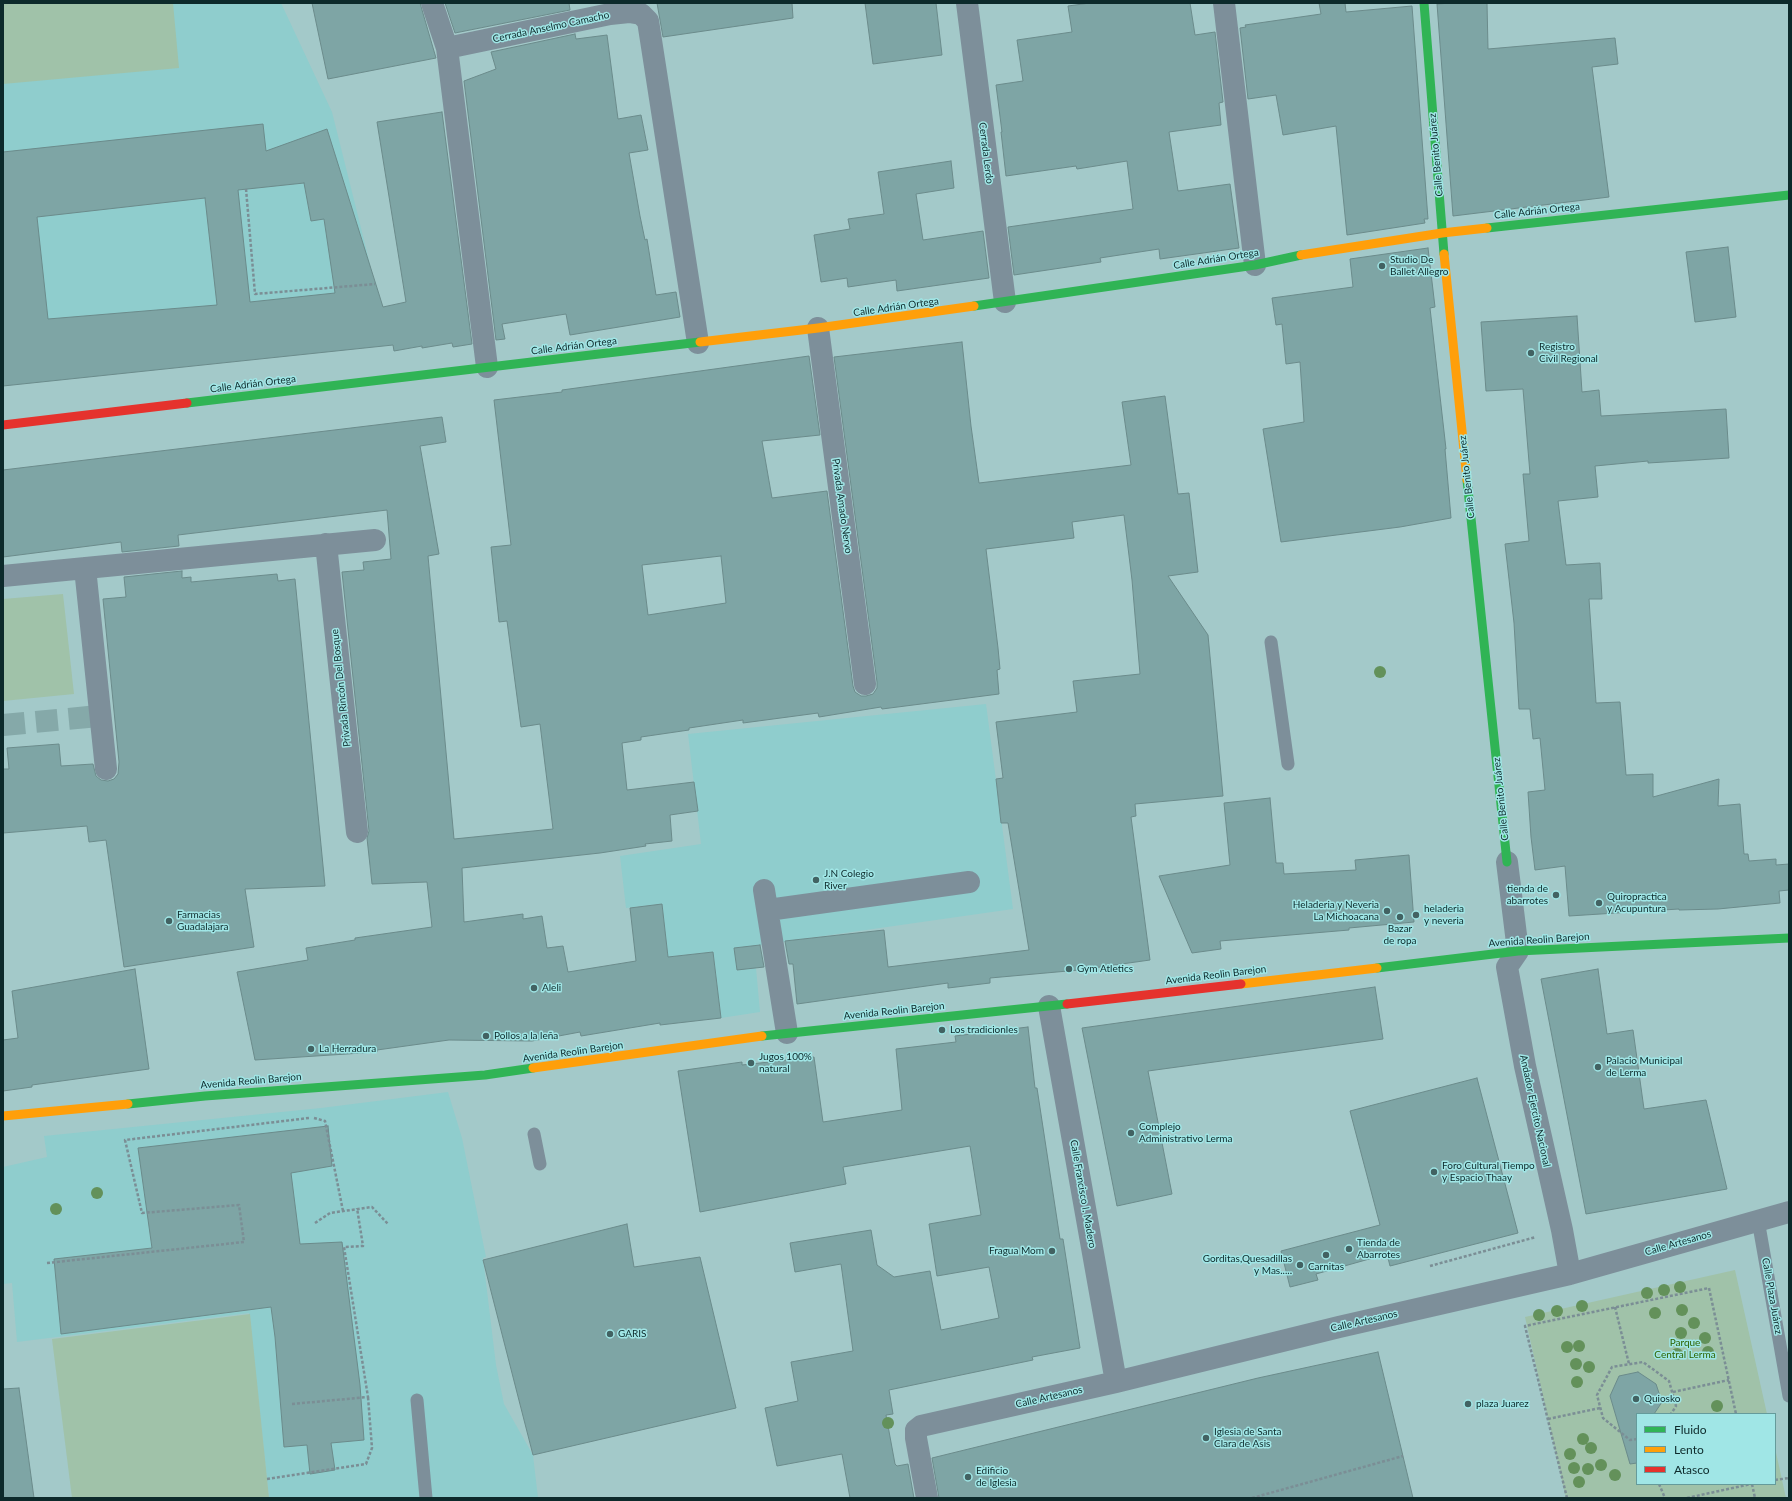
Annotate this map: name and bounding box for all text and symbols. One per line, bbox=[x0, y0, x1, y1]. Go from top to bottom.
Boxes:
street label: Cerrada Anselmo Camacho bbox=[492, 9, 610, 45]
street label: Calle Benito Juárez bbox=[1426, 113, 1446, 197]
street label: Cerrada Lerdo bbox=[976, 122, 996, 184]
street label: Calle Adrián Ortega bbox=[1494, 201, 1580, 221]
street label: Calle Adrián Ortega bbox=[1173, 246, 1259, 272]
place label: Studio De Ballet Allegro bbox=[1390, 254, 1449, 278]
marker: Studio De Ballet Allegro bbox=[1377, 261, 1387, 271]
street label: Calle Adrián Ortega bbox=[852, 295, 940, 319]
street label: Calle Adrián Ortega bbox=[531, 335, 617, 357]
place label: Registro Civil Regional bbox=[1539, 341, 1598, 364]
marker: Registro Civil Regional bbox=[1526, 348, 1536, 358]
street label: Calle Adrián Ortega bbox=[210, 373, 296, 395]
street label: Calle Benito Juárez bbox=[1457, 435, 1477, 519]
street label: Privada Amado Nervo bbox=[829, 458, 855, 554]
street label: Privada Rincón Del Bosque bbox=[329, 629, 353, 747]
street label: Calle Benito Juárez bbox=[1491, 757, 1511, 841]
place label: J.N Colegio River bbox=[824, 868, 874, 892]
marker: J.N Colegio River bbox=[811, 875, 821, 885]
place label: tienda de abarrotes bbox=[1507, 883, 1548, 906]
marker: tienda de abarrotes bbox=[1551, 890, 1561, 900]
place label: Quiropractica y Acupuntura bbox=[1607, 891, 1667, 914]
marker: Quiropractica y Acupuntura bbox=[1594, 898, 1604, 908]
place label: Heladeria y Neveria La Michoacana bbox=[1293, 899, 1379, 922]
place label: heladeria y neveria bbox=[1424, 903, 1464, 926]
marker: Heladeria y Neveria La Michoacana bbox=[1382, 906, 1392, 916]
place label: Farmacias Guadalajara bbox=[177, 909, 229, 932]
marker: heladeria y neveria bbox=[1411, 910, 1421, 920]
marker: Bazar de ropa bbox=[1395, 912, 1405, 922]
marker: Farmacias Guadalajara bbox=[164, 916, 174, 926]
place label: Bazar de ropa bbox=[1383, 923, 1417, 946]
street label: Avenida Reolin Barejon bbox=[1488, 930, 1590, 950]
place label: Gym Atletics bbox=[1077, 963, 1133, 975]
street label: Avenida Reolin Barejon bbox=[1165, 963, 1267, 987]
marker: Gym Atletics bbox=[1064, 964, 1074, 974]
place label: Aleli bbox=[542, 982, 561, 994]
marker: Aleli bbox=[529, 983, 539, 993]
street label: Avenida Reolin Barejon bbox=[843, 1000, 945, 1022]
place label: Los tradicionles bbox=[950, 1024, 1018, 1036]
marker: Los tradicionles bbox=[937, 1025, 947, 1035]
place label: Pollos a la leña bbox=[494, 1030, 558, 1042]
marker: Pollos a la leña bbox=[481, 1031, 491, 1041]
street label: Avenida Reolin Barejon bbox=[522, 1039, 624, 1065]
place label: La Herradura bbox=[319, 1043, 376, 1055]
marker: La Herradura bbox=[306, 1044, 316, 1054]
place label: Jugos 100% natural bbox=[759, 1051, 812, 1074]
street label: Andador Ejercito Nacional bbox=[1517, 1054, 1553, 1168]
place label: Palacio Municipal de Lerma bbox=[1606, 1055, 1682, 1078]
marker: Jugos 100% natural bbox=[746, 1058, 756, 1068]
marker: Palacio Municipal de Lerma bbox=[1593, 1062, 1603, 1072]
street label: Avenida Reolin Barejon bbox=[200, 1071, 302, 1091]
place label: Complejo Administrativo Lerma bbox=[1139, 1121, 1233, 1144]
marker: Complejo Administrativo Lerma bbox=[1126, 1128, 1136, 1138]
street label: Calle Francisco I. Madero bbox=[1068, 1139, 1098, 1249]
place label: Foro Cultural Tiempo y Espacio Thaay bbox=[1442, 1160, 1535, 1184]
marker: Foro Cultural Tiempo y Espacio Thaay bbox=[1429, 1167, 1439, 1177]
street label: Calle Artesanos bbox=[1644, 1228, 1712, 1258]
place label: Tienda de Abarrotes bbox=[1357, 1237, 1400, 1260]
marker: Tienda de Abarrotes bbox=[1344, 1244, 1354, 1254]
place label: Fragua Mom bbox=[989, 1245, 1044, 1257]
marker: Fragua Mom bbox=[1047, 1246, 1057, 1256]
marker: Carnitas bbox=[1321, 1250, 1331, 1260]
place label: Gorditas,Quesadillas y Mas..... bbox=[1203, 1253, 1292, 1276]
street label: Calle Plaza Juárez bbox=[1759, 1257, 1785, 1335]
marker: Gorditas,Quesadillas y Mas..... bbox=[1295, 1260, 1305, 1270]
place label: Carnitas bbox=[1308, 1261, 1344, 1273]
street label: Calle Artesanos bbox=[1329, 1307, 1399, 1335]
place label: GARIS bbox=[618, 1328, 647, 1340]
marker: GARIS bbox=[605, 1329, 615, 1339]
park label: Parque Central Lerma bbox=[1654, 1337, 1716, 1360]
street label: Calle Artesanos bbox=[1014, 1383, 1084, 1411]
place label: Quiosko bbox=[1644, 1393, 1680, 1405]
marker: Quiosko bbox=[1631, 1394, 1641, 1404]
place label: plaza Juarez bbox=[1476, 1398, 1529, 1410]
marker: plaza Juarez bbox=[1463, 1399, 1473, 1409]
legend bbox=[1636, 1413, 1776, 1485]
text: Fluido bbox=[1674, 1422, 1707, 1437]
place label: Iglesia de Santa Clara de Asis bbox=[1214, 1426, 1282, 1450]
marker: Iglesia de Santa Clara de Asis bbox=[1201, 1433, 1211, 1443]
text: Lento bbox=[1674, 1442, 1704, 1457]
text: Atasco bbox=[1674, 1462, 1710, 1477]
place label: Edificio de Iglesia bbox=[976, 1465, 1017, 1488]
marker: Edificio de Iglesia bbox=[963, 1472, 973, 1482]

